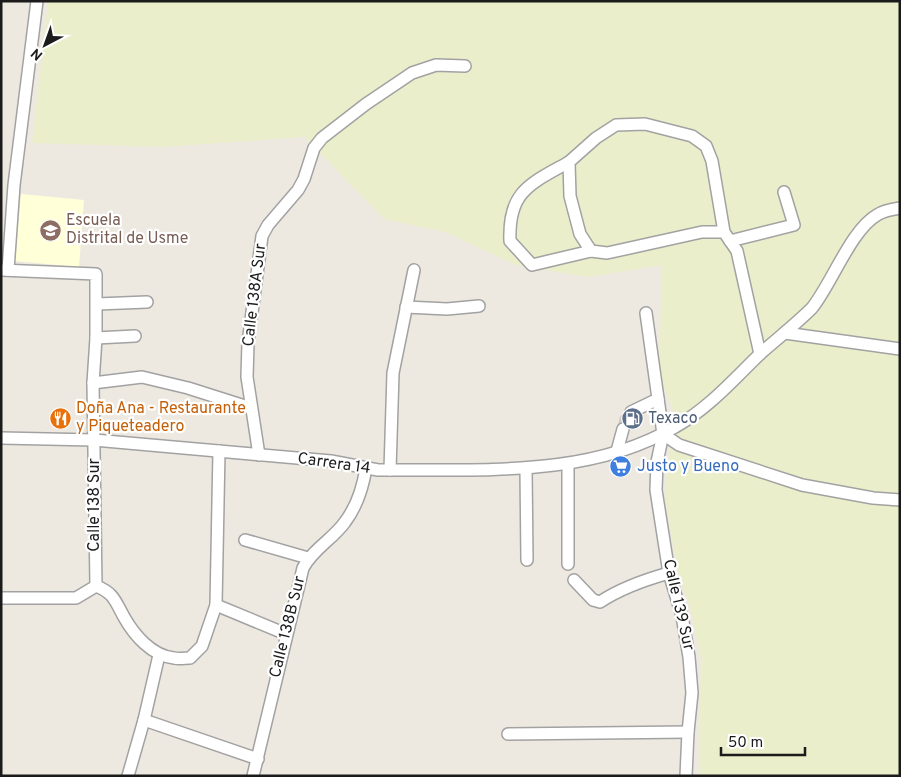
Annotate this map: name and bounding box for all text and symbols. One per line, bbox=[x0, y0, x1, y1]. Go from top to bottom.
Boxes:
north arrow bbox=[20, 20, 70, 70]
text: N bbox=[28, 44, 47, 63]
place label: Escuela Distrital de Usme bbox=[66, 211, 188, 249]
school or university icon: Escuela Distrital de Usme bbox=[38, 218, 62, 242]
street label: Calle 138A Sur bbox=[239, 242, 271, 348]
place label: Doña Ana - Restaurante y Piqueteadero bbox=[76, 399, 246, 437]
restaurant icon: Doña Ana - Restaurante y Piqueteadero bbox=[48, 406, 72, 430]
fuel station icon: Texaco bbox=[620, 407, 644, 431]
place label: Texaco bbox=[648, 409, 698, 429]
street label: Carrera 14 bbox=[296, 449, 372, 479]
supermarket icon: Justo y Bueno bbox=[609, 455, 633, 479]
place label: Justo y Bueno bbox=[637, 457, 739, 477]
street label: Calle 138 Sur bbox=[85, 458, 105, 552]
street label: Calle 139 Sur bbox=[658, 557, 698, 653]
street label: Calle 138B Sur bbox=[266, 574, 310, 680]
scale bar bbox=[721, 724, 805, 756]
text: 50 m bbox=[728, 734, 763, 753]

